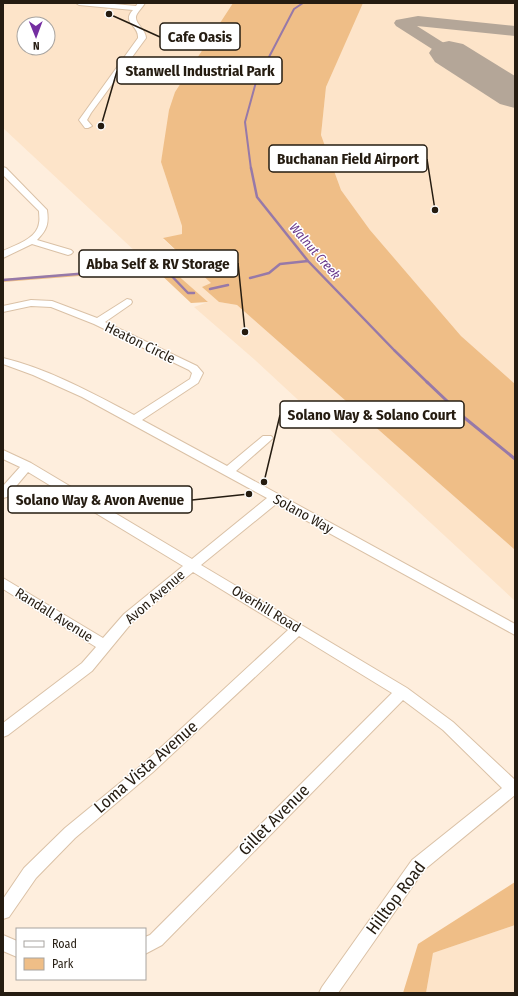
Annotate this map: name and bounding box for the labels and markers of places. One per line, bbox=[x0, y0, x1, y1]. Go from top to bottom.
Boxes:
callout: Cafe Oasis bbox=[160, 23, 240, 50]
callout: Stanwell Industrial Park bbox=[117, 57, 282, 84]
callout: Buchanan Field Airport bbox=[269, 145, 427, 172]
callout: Abba Self & RV Storage bbox=[79, 250, 238, 277]
callout: Solano Way & Solano Court bbox=[280, 401, 464, 428]
callout: Solano Way & Avon Avenue bbox=[8, 486, 192, 513]

